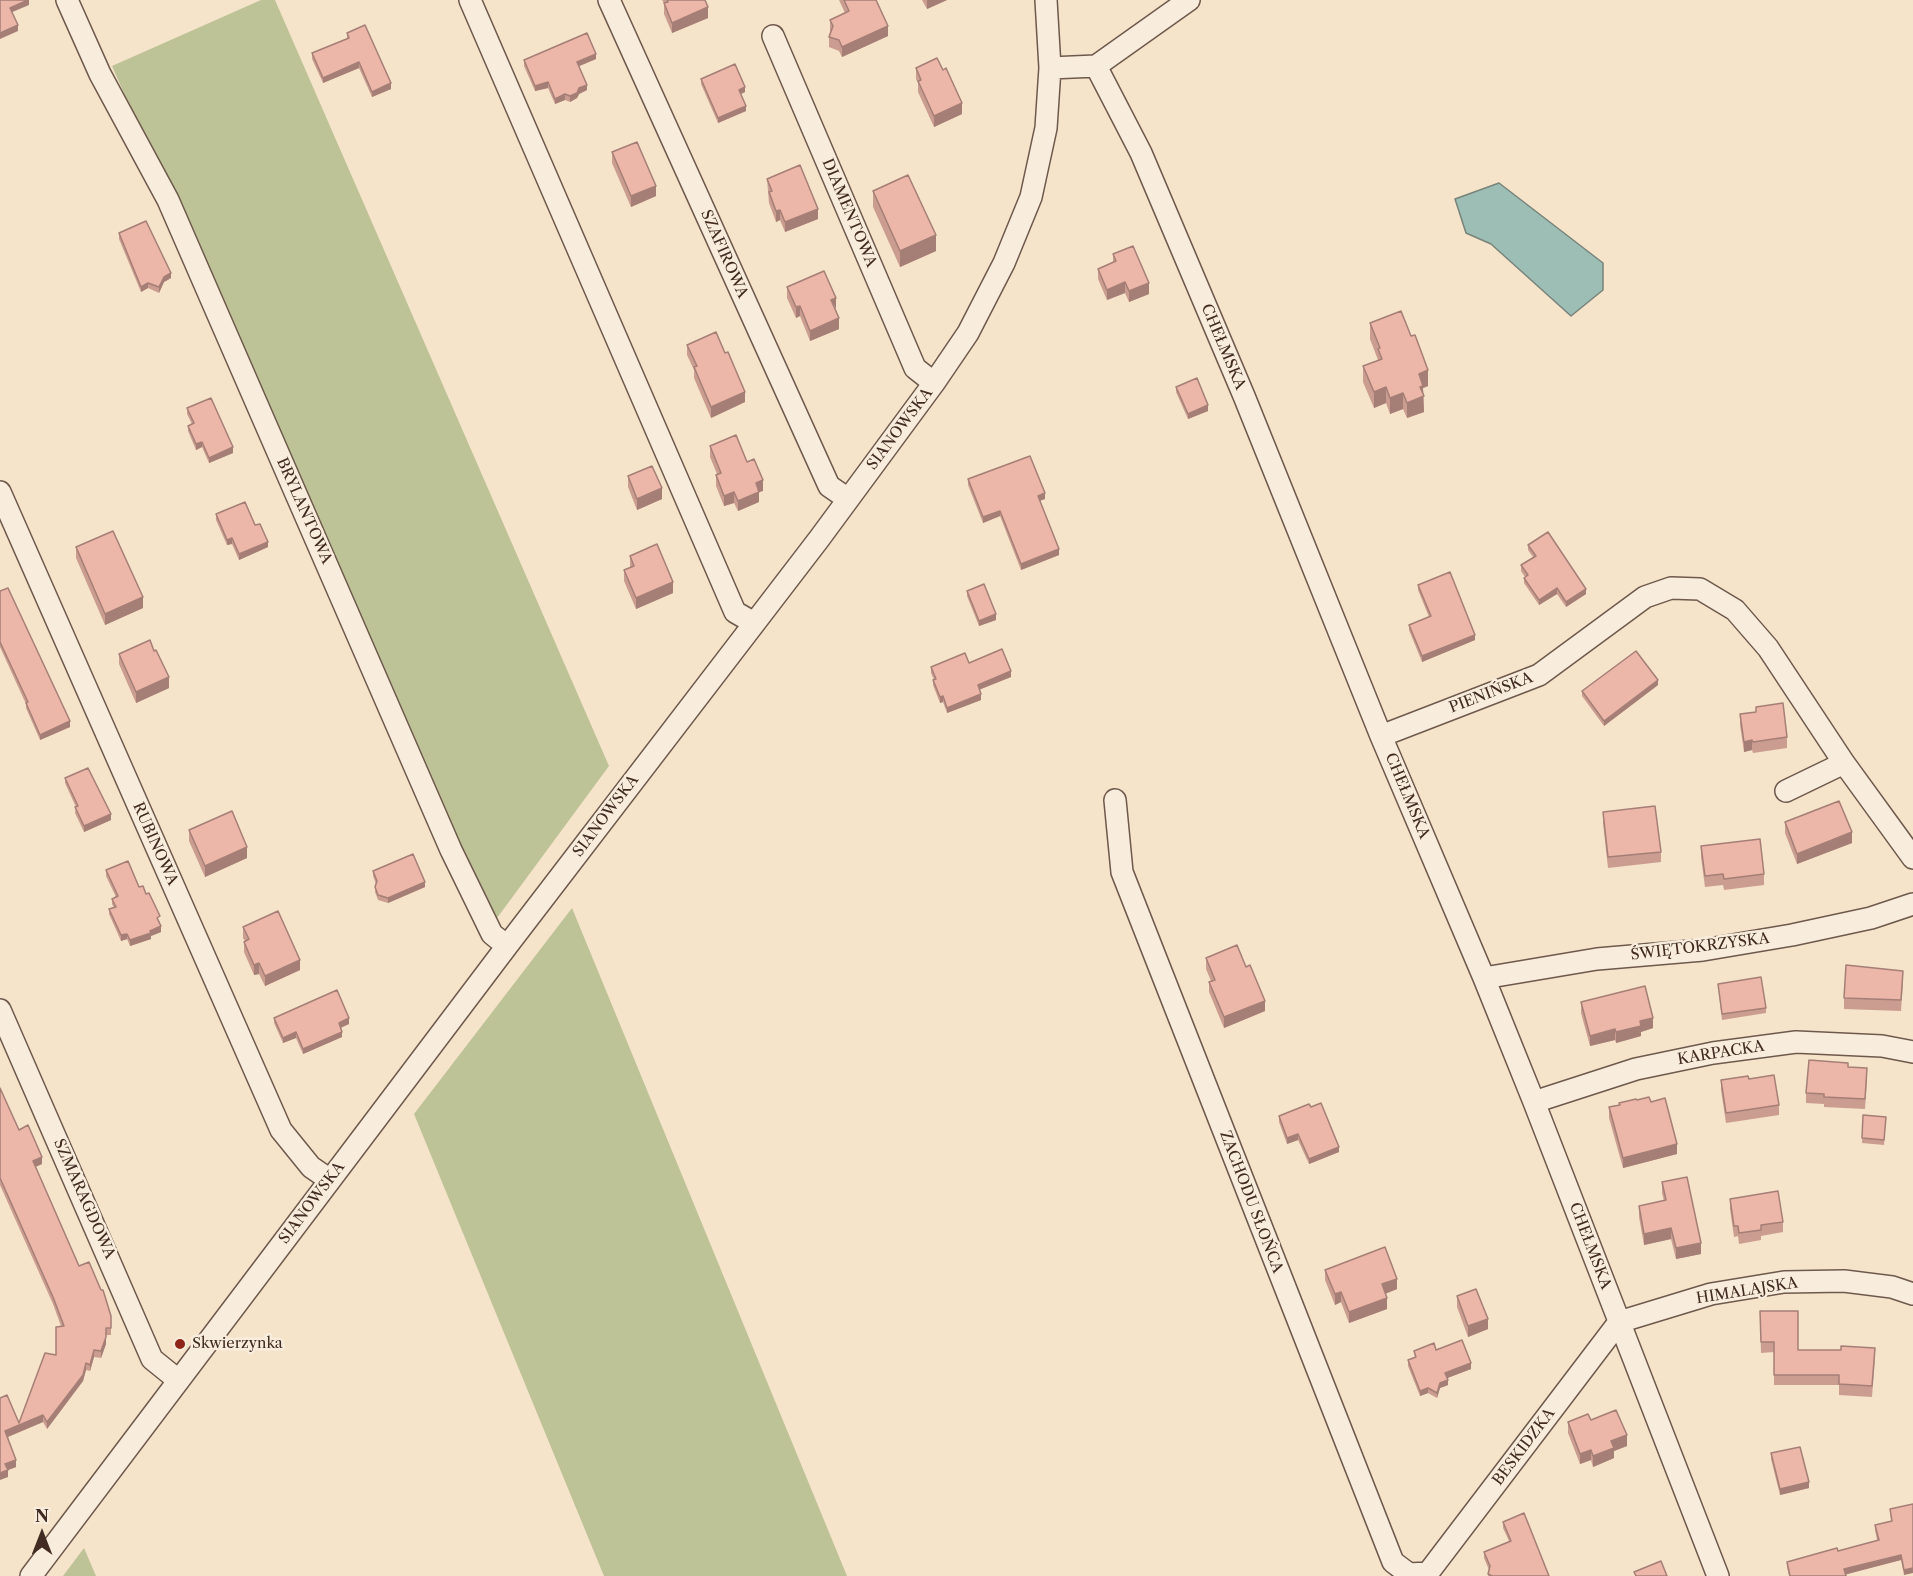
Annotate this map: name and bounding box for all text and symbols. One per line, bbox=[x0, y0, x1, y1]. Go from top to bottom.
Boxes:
street label: DIAMENTOWA bbox=[818, 156, 880, 270]
street label: SZAFIROWA bbox=[696, 207, 752, 301]
street label: CHEŁMSKA bbox=[1197, 301, 1249, 393]
street label: SIANOWSKA bbox=[863, 384, 937, 474]
street label: BRYLANTOWA bbox=[273, 455, 335, 567]
street label: PIENIŃSKA bbox=[1447, 669, 1535, 717]
street label: CHEŁMSKA bbox=[1381, 750, 1433, 842]
street label: SIANOWSKA bbox=[569, 771, 643, 861]
street label: RUBINOWA bbox=[129, 800, 181, 888]
street label: ŚWIĘTOKRZYSKA bbox=[1630, 930, 1770, 964]
street label: KARPACKA bbox=[1676, 1037, 1766, 1069]
street label: ZACHODU SŁOŃCA bbox=[1216, 1128, 1286, 1276]
street label: SZMARAGDOWA bbox=[49, 1136, 119, 1262]
street label: SIANOWSKA bbox=[275, 1158, 349, 1248]
street label: CHEŁMSKA bbox=[1565, 1200, 1615, 1292]
street label: HIMALAJSKA bbox=[1695, 1274, 1799, 1308]
place label: Skwierzynka bbox=[192, 1335, 283, 1353]
marker: Skwierzynka bbox=[173, 1337, 187, 1351]
street label: BESKIDZKA bbox=[1489, 1405, 1559, 1489]
north arrow bbox=[12, 1504, 72, 1564]
text: N bbox=[35, 1506, 49, 1526]

